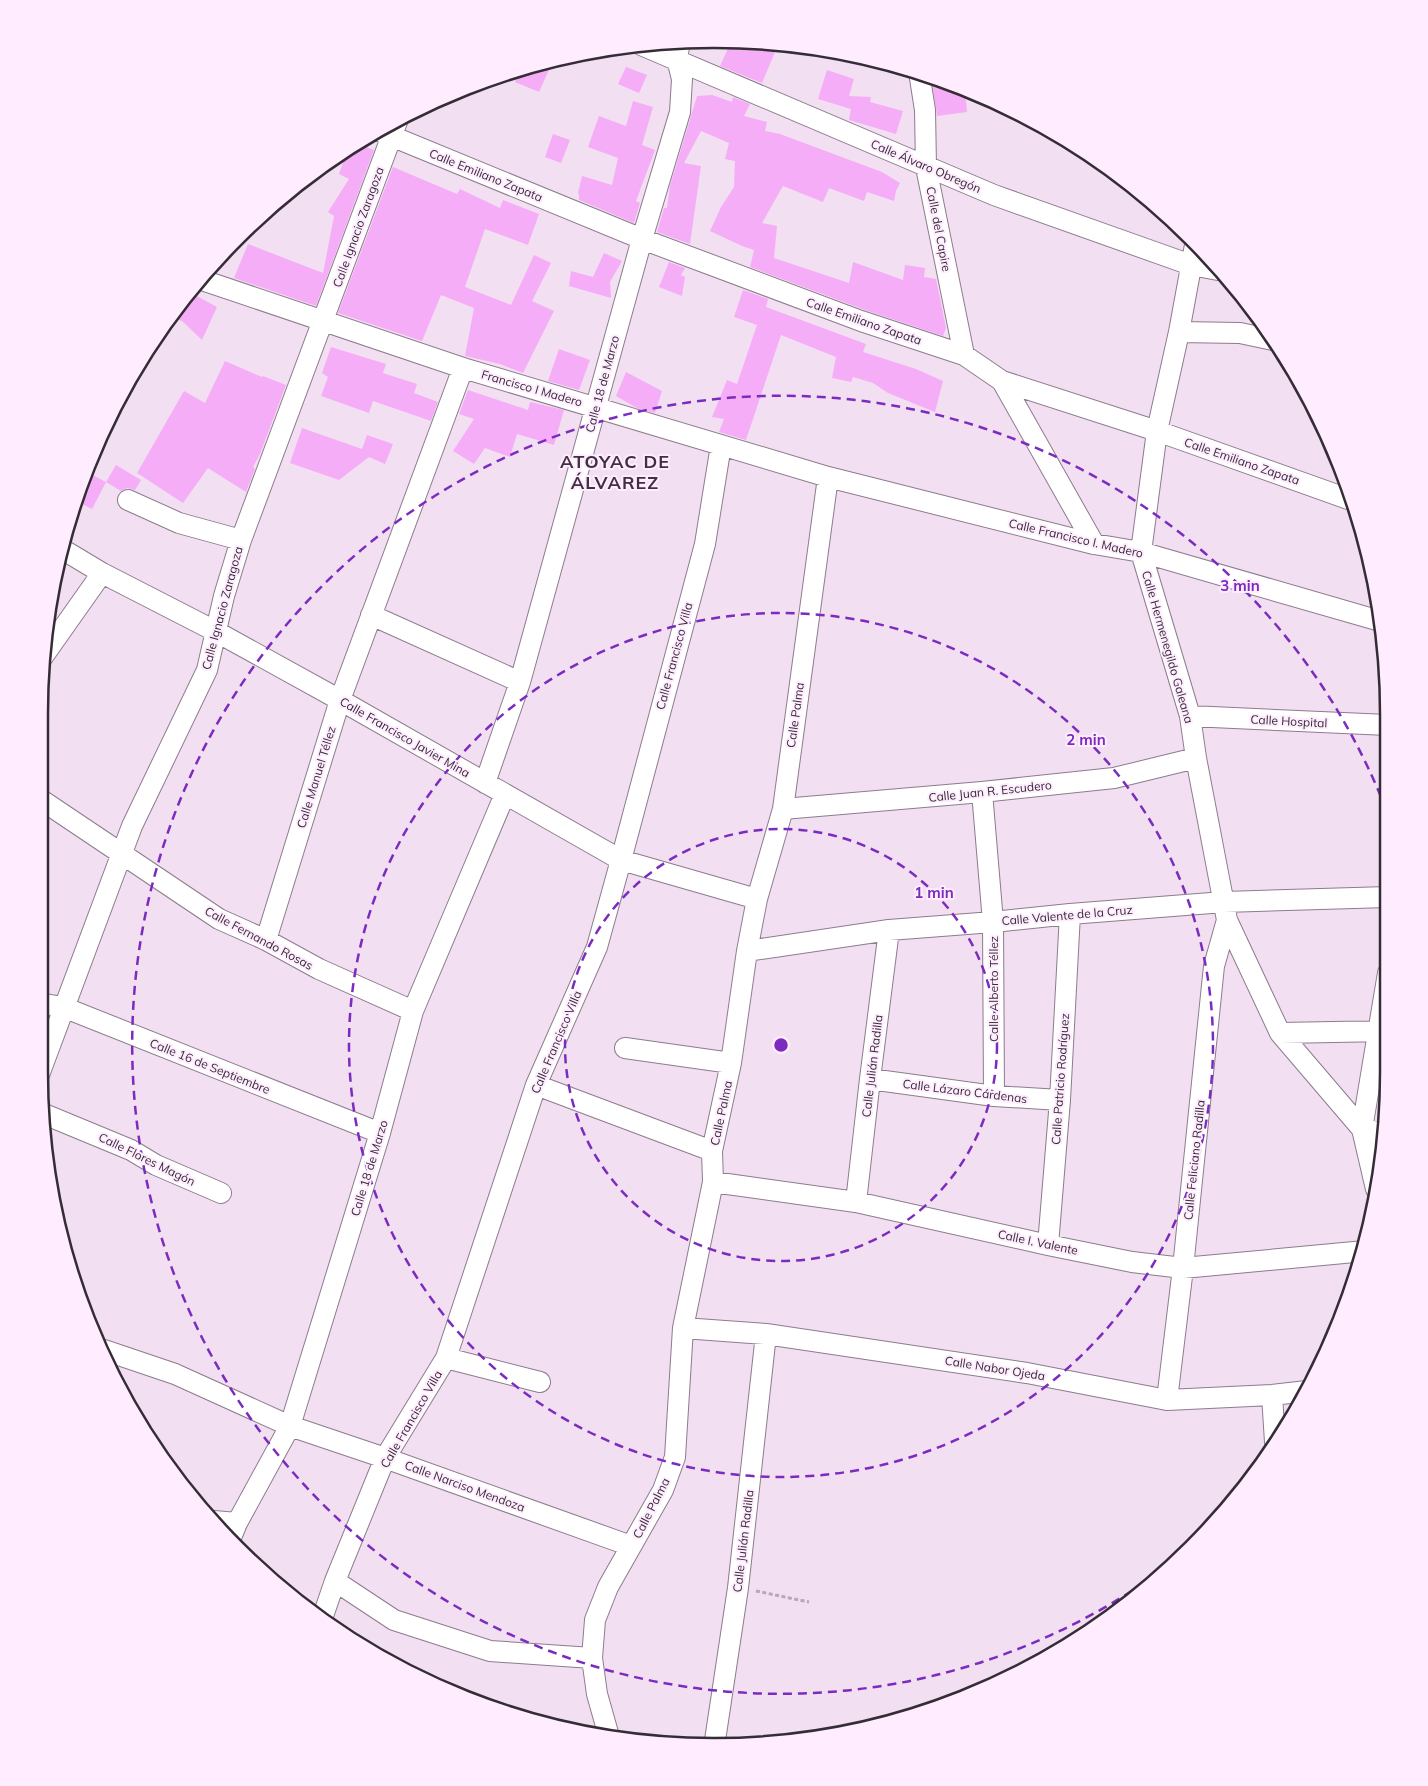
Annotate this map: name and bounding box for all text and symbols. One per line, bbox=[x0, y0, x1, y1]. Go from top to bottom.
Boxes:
street label: Calle Álvaro Obregón bbox=[869, 136, 983, 196]
street label: Calle Emiliano Zapata bbox=[427, 145, 545, 205]
street label: Calle Ignacio Zaragoza bbox=[329, 165, 387, 289]
street label: Calle del Capire bbox=[923, 185, 955, 273]
street label: Calle Emiliano Zapata bbox=[804, 294, 924, 348]
street label: Calle 18 de Marzo bbox=[582, 334, 622, 434]
street label: Francisco I Madero bbox=[480, 366, 584, 410]
street label: Calle Emiliano Zapata bbox=[1182, 434, 1302, 488]
district label: ATOYAC DE ÁLVAREZ bbox=[560, 450, 670, 494]
street label: Calle Francisco I. Madero bbox=[1007, 515, 1145, 561]
street label: Calle Ignacio Zaragoza bbox=[198, 545, 246, 671]
street label: Calle Hermenegildo Galeana bbox=[1139, 569, 1197, 725]
text: 3 min bbox=[1220, 576, 1260, 595]
street label: Calle Francisco Villa bbox=[652, 601, 696, 711]
street label: Calle Palma bbox=[783, 681, 807, 749]
street label: Calle Francisco Javier Mina bbox=[337, 694, 473, 780]
street label: Calle Hospital bbox=[1250, 711, 1328, 731]
street label: Calle Manuel Téllez bbox=[293, 724, 339, 830]
text: 2 min bbox=[1066, 730, 1106, 749]
street label: Calle Juan R. Escudero bbox=[928, 777, 1052, 805]
text: 1 min bbox=[914, 883, 954, 902]
street label: Calle Valente de la Cruz bbox=[1001, 902, 1133, 928]
street label: Calle Fernando Rosas bbox=[202, 903, 316, 973]
street label: Calle Alberto Téllez bbox=[986, 936, 1001, 1042]
street label: Calle Francisco Villa bbox=[528, 988, 584, 1096]
street label: Calle Patricio Rodríguez bbox=[1048, 1013, 1072, 1145]
street label: Calle Julián Radilla bbox=[858, 1014, 886, 1118]
street label: Calle 16 de Septiembre bbox=[148, 1035, 272, 1097]
centre of rings bbox=[772, 1036, 790, 1054]
street label: Calle Lázaro Cárdenas bbox=[902, 1076, 1028, 1106]
street label: Calle Palma bbox=[707, 1079, 735, 1147]
street label: Calle Feliciano Radilla bbox=[1180, 1099, 1208, 1221]
street label: Calle 18 de Marzo bbox=[347, 1118, 391, 1218]
street label: Calle Flores Magón bbox=[96, 1129, 198, 1189]
street label: Calle I. Valente bbox=[997, 1226, 1079, 1258]
street label: Calle Nabor Ojeda bbox=[944, 1353, 1046, 1383]
street label: Calle Francisco Villa bbox=[377, 1367, 445, 1471]
street label: Calle Narciso Mendoza bbox=[403, 1457, 527, 1515]
street label: Calle Palma bbox=[629, 1475, 673, 1541]
street label: Calle Julián Radilla bbox=[729, 1489, 757, 1593]

